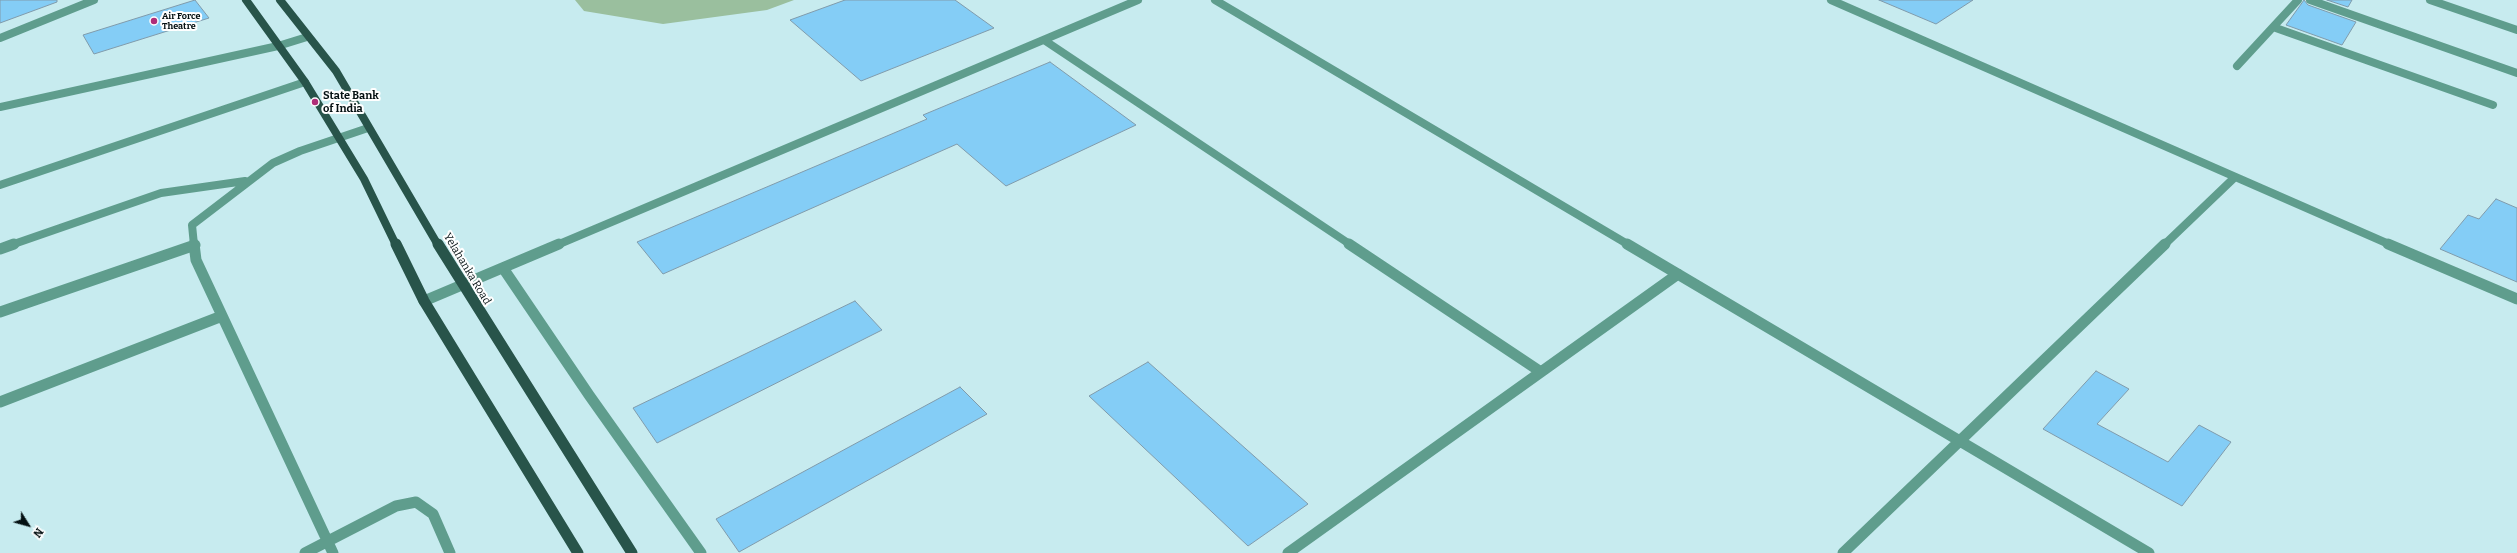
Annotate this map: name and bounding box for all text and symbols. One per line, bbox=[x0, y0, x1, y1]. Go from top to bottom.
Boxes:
place label: Air Force Theatre bbox=[162, 11, 200, 32]
marker: Air Force Theatre bbox=[149, 16, 159, 26]
place label: State Bank of India bbox=[323, 89, 379, 115]
marker: State Bank of India bbox=[310, 97, 320, 107]
street label: Yelahanka Road bbox=[440, 231, 494, 307]
north arrow bbox=[8, 505, 48, 545]
text: N bbox=[30, 525, 46, 540]

